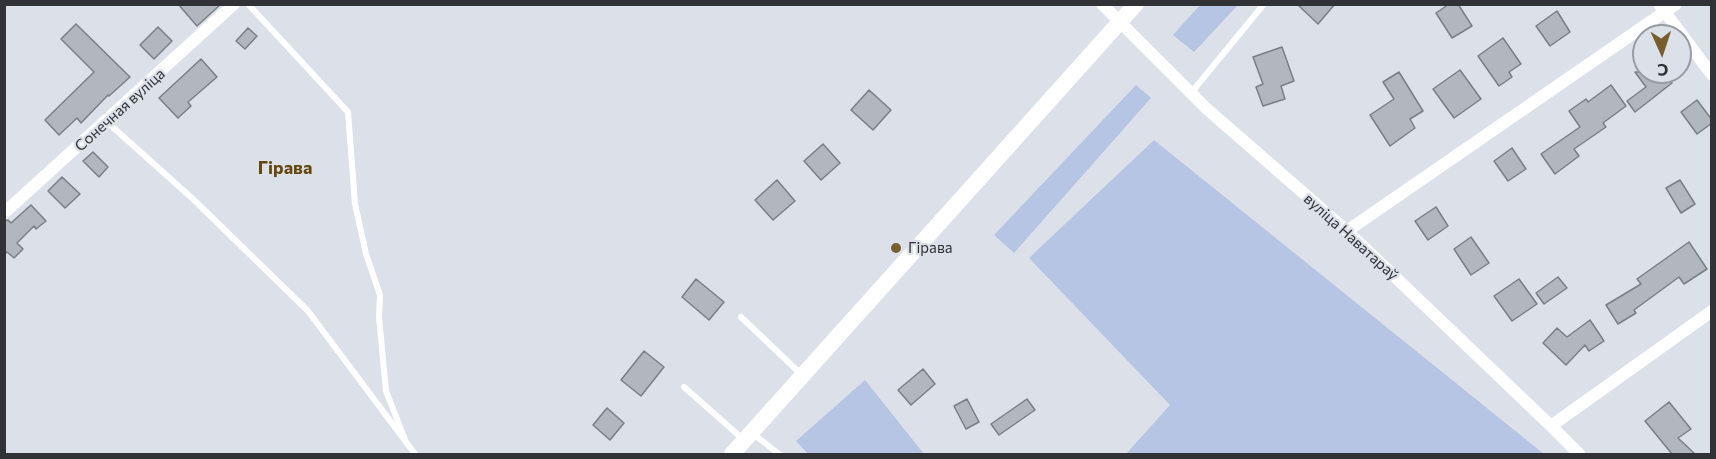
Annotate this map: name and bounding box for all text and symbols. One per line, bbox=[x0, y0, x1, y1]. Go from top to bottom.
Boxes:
north arrow bbox=[1632, 24, 1692, 84]
text: С bbox=[1657, 61, 1669, 80]
street label: Сонечная вуліца bbox=[71, 65, 169, 155]
district label: Гірава bbox=[258, 157, 312, 179]
street label: вуліца Наватараў bbox=[1300, 190, 1402, 284]
place label: Гірава bbox=[908, 239, 953, 257]
marker: Гірава bbox=[889, 241, 903, 255]

